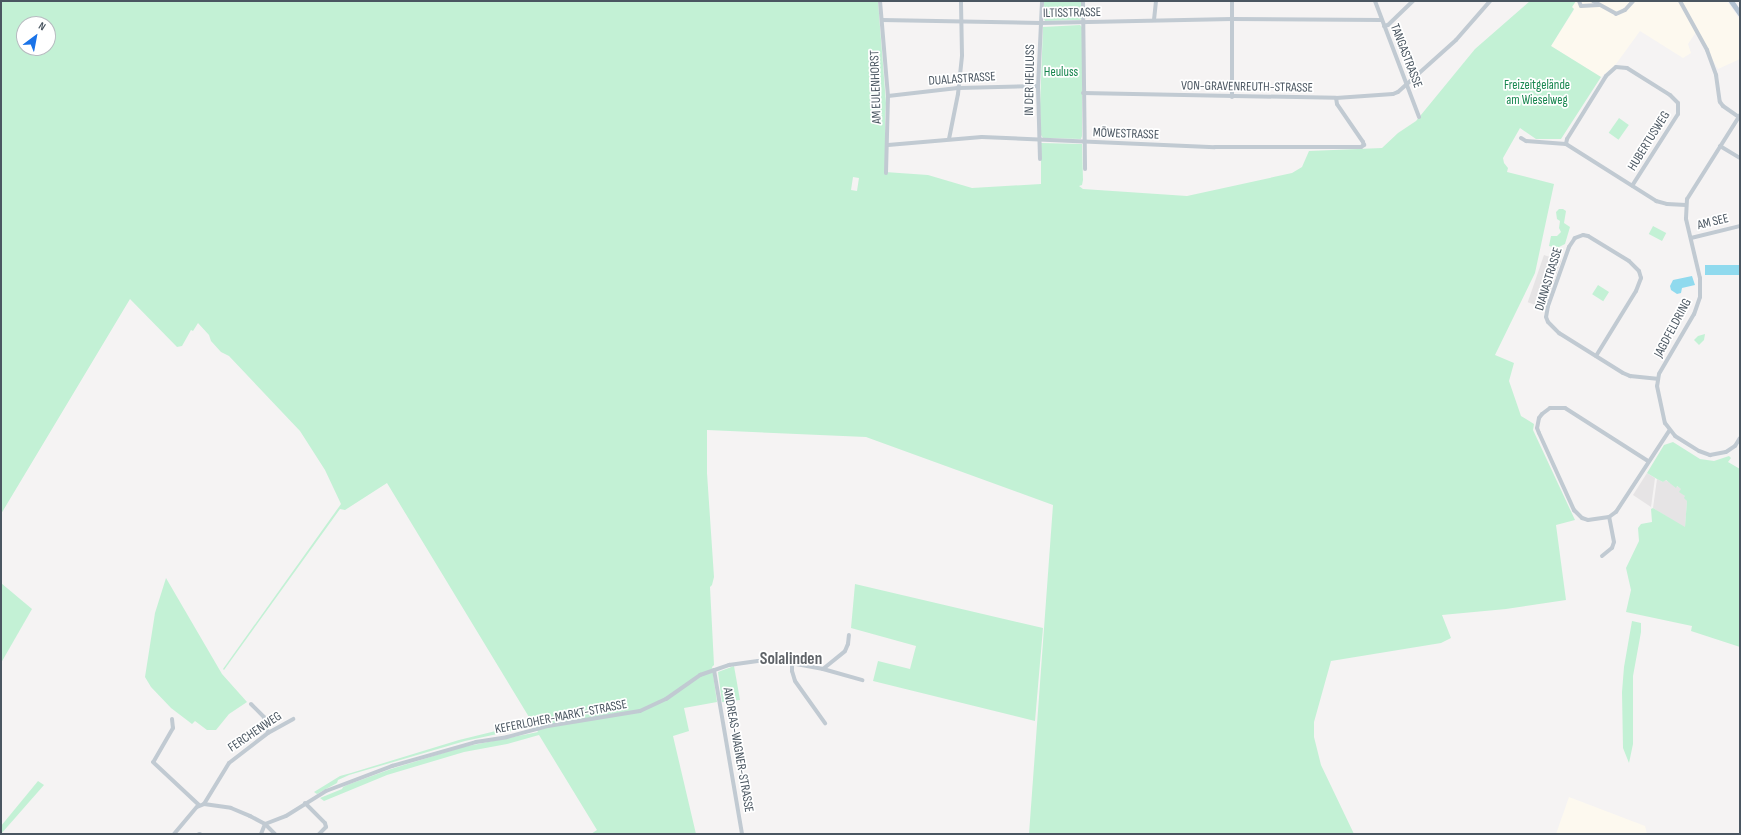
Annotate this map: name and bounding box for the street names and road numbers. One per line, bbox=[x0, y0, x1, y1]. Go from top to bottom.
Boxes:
street label: ILTISSTRASSE bbox=[1043, 5, 1101, 21]
street label: TANGASTRASSE bbox=[1387, 22, 1425, 90]
street label: IN DER HEULUSS bbox=[1022, 44, 1038, 116]
street label: AM EULENHORST bbox=[867, 50, 885, 124]
street label: DUALASTRASSE bbox=[928, 69, 996, 89]
street label: VON-GRAVENREUTH-STRASSE bbox=[1181, 78, 1313, 96]
street label: HUBERTUSWEG bbox=[1625, 108, 1673, 174]
street label: MÖWESTRASSE bbox=[1093, 125, 1159, 143]
street label: AM SEE bbox=[1696, 211, 1730, 233]
street label: DIANASTRASSE bbox=[1532, 246, 1566, 312]
street label: JAGDFELDRING bbox=[1651, 296, 1695, 360]
street label: ANDREAS-WAGNER-STRASSE bbox=[719, 686, 757, 814]
street label: KEFERLOHER-MARKT-STRASSE bbox=[494, 697, 628, 737]
street label: FERCHENWEG bbox=[225, 708, 285, 756]

